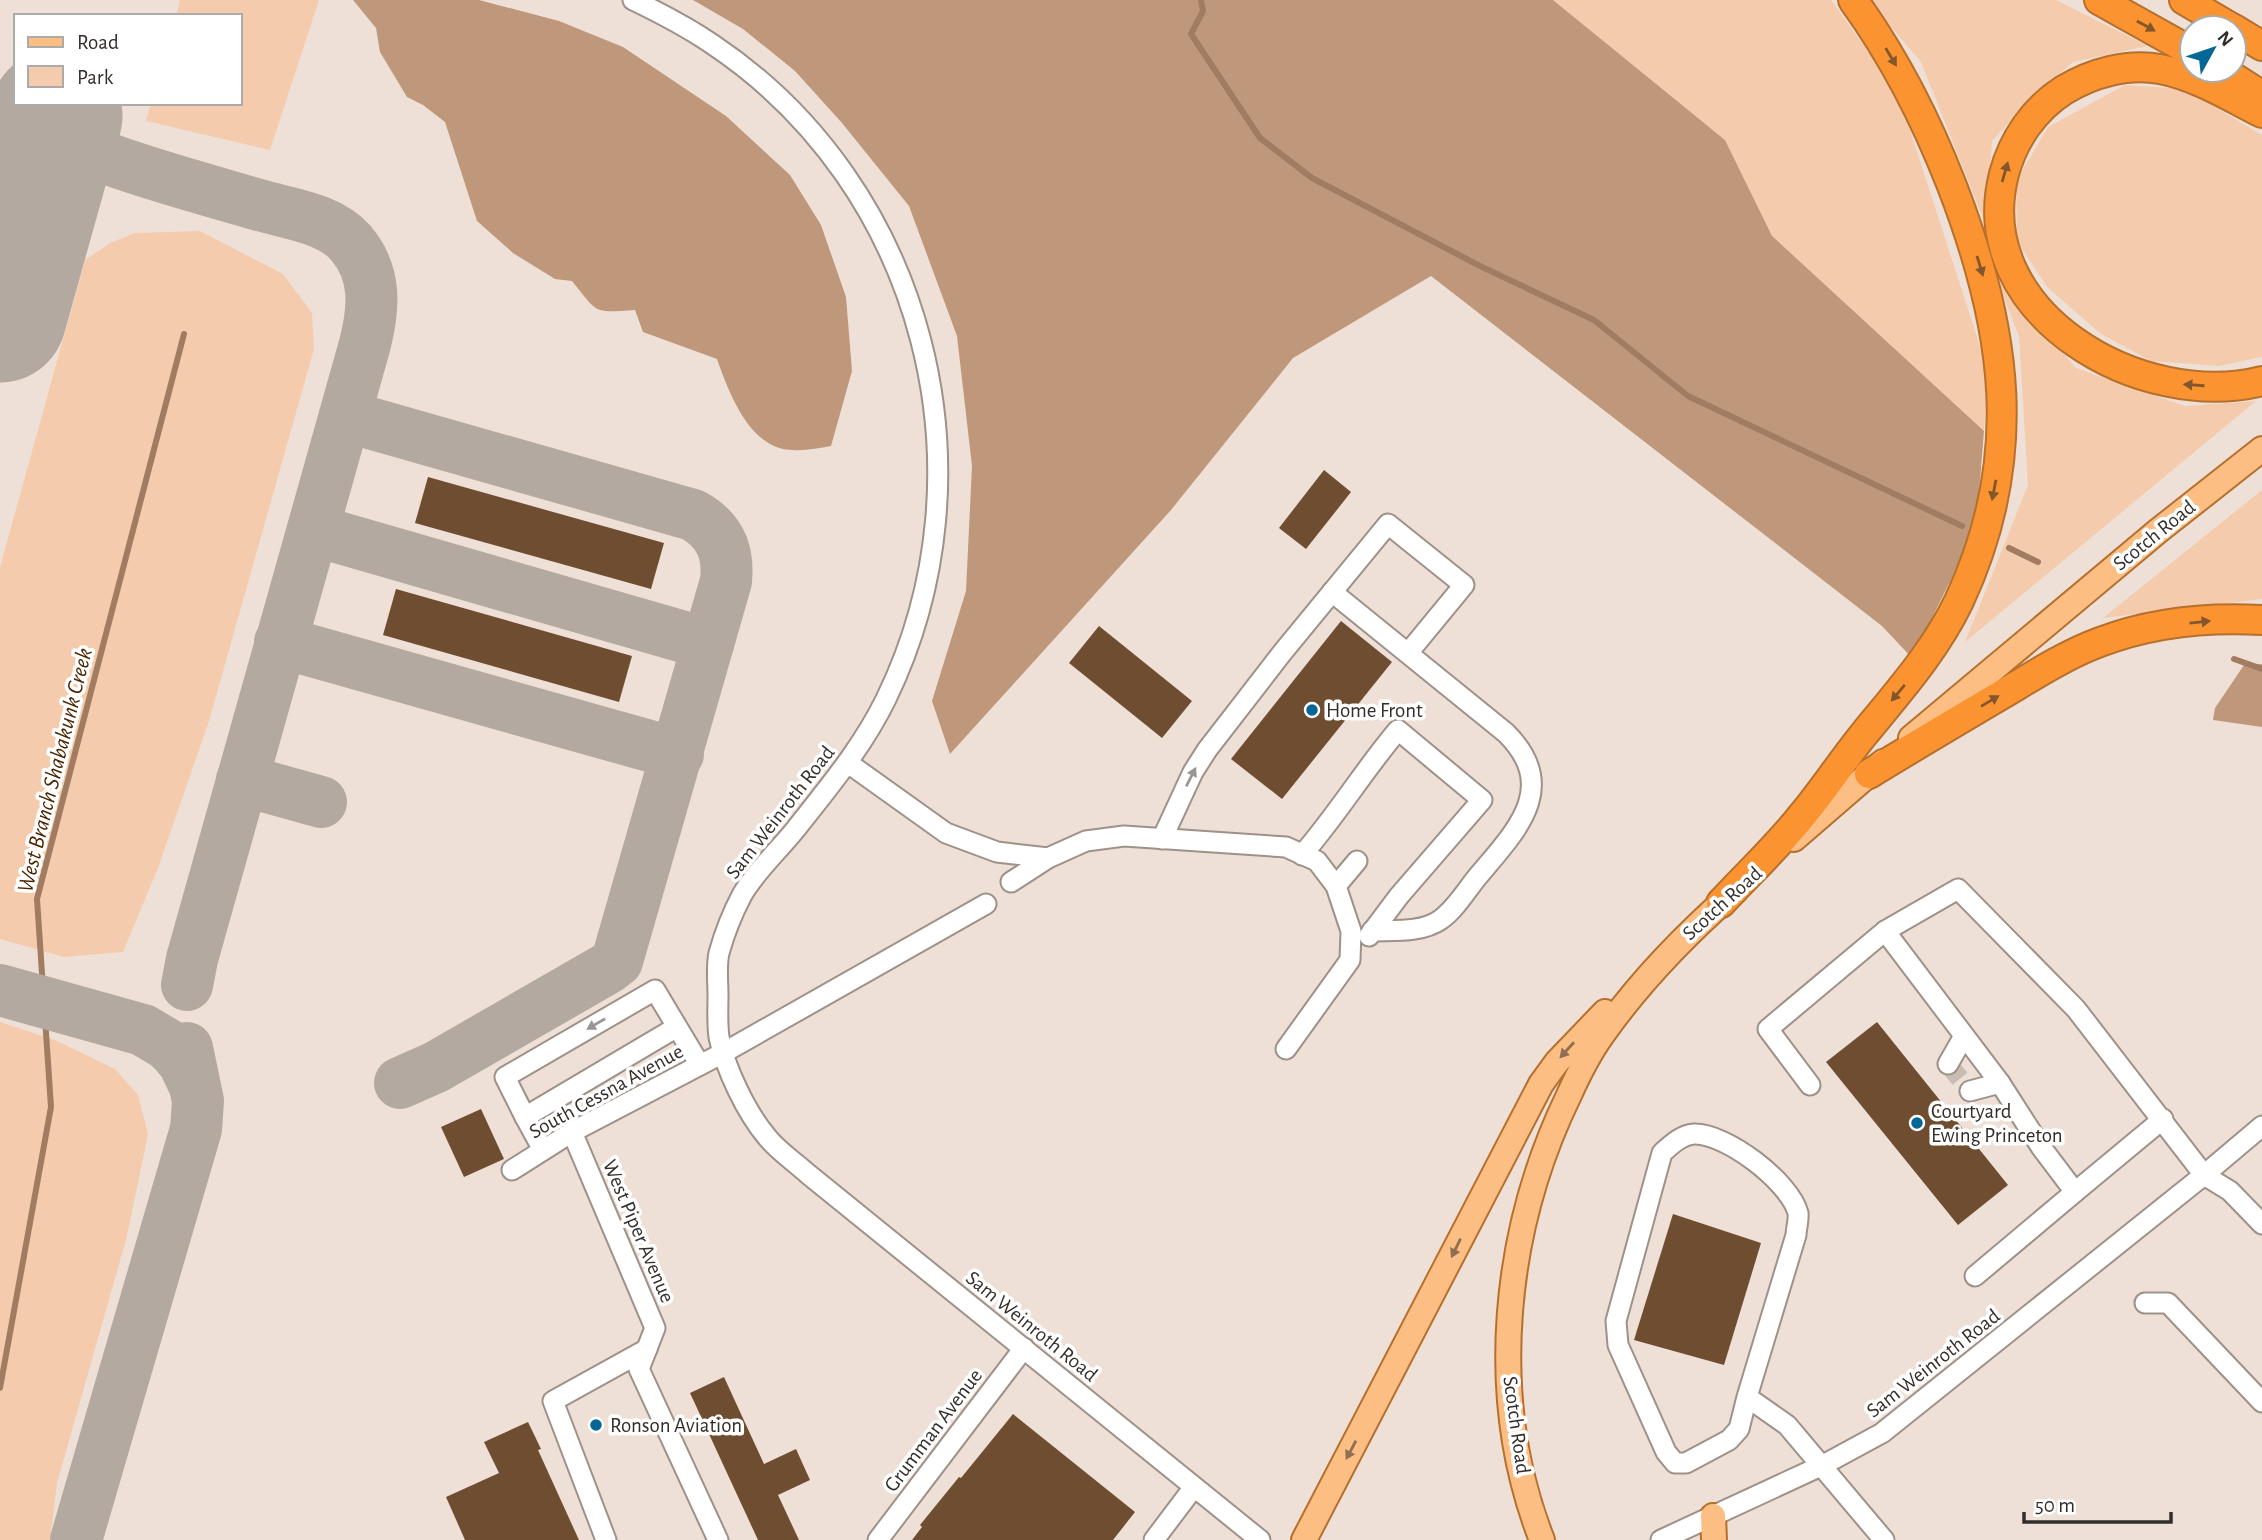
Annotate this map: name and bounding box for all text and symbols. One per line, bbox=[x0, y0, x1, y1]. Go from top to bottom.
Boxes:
legend bbox=[14, 14, 242, 105]
north arrow bbox=[2178, 14, 2248, 84]
one-way arrow bbox=[2136, 20, 2155, 32]
text: N bbox=[2213, 28, 2236, 50]
text: Road bbox=[77, 32, 119, 53]
one-way arrow bbox=[1885, 47, 1897, 66]
text: Park bbox=[77, 67, 114, 88]
one-way arrow bbox=[2000, 161, 2010, 182]
one-way arrow bbox=[1975, 255, 1985, 276]
one-way arrow bbox=[2183, 379, 2205, 390]
one-way arrow bbox=[1988, 479, 1999, 501]
street label: Scotch Road bbox=[2109, 496, 2199, 575]
one-way arrow bbox=[2189, 616, 2211, 627]
water label: West Branch Shabakunk Creek bbox=[14, 645, 97, 895]
one-way arrow bbox=[1891, 685, 1906, 702]
one-way arrow bbox=[1981, 695, 2000, 707]
place label: Home Front bbox=[1326, 700, 1423, 721]
marker: Home Front bbox=[1304, 702, 1320, 718]
street label: Sam Weinroth Road bbox=[722, 742, 839, 883]
one-way arrow bbox=[1185, 767, 1196, 787]
street label: Scotch Road bbox=[1679, 863, 1766, 944]
one-way arrow bbox=[586, 1018, 605, 1030]
street label: South Cessna Avenue bbox=[526, 1040, 687, 1142]
one-way arrow bbox=[1559, 1041, 1575, 1059]
place label: Courtyard Ewing Princeton bbox=[1931, 1101, 2063, 1146]
marker: Courtyard Ewing Princeton bbox=[1909, 1115, 1925, 1131]
street label: West Piper Avenue bbox=[599, 1157, 678, 1306]
one-way arrow bbox=[1451, 1238, 1462, 1258]
street label: Sam Weinroth Road bbox=[962, 1267, 1101, 1386]
street label: Sam Weinroth Road bbox=[1863, 1305, 2004, 1422]
street label: Grumman Avenue bbox=[881, 1365, 986, 1496]
street label: Scotch Road bbox=[1499, 1375, 1534, 1475]
place label: Ronson Aviation bbox=[610, 1415, 742, 1436]
marker: Ronson Aviation bbox=[588, 1417, 604, 1433]
one-way arrow bbox=[1345, 1440, 1357, 1460]
scale bar bbox=[2024, 1480, 2171, 1524]
text: 50 m bbox=[2035, 1495, 2075, 1516]

